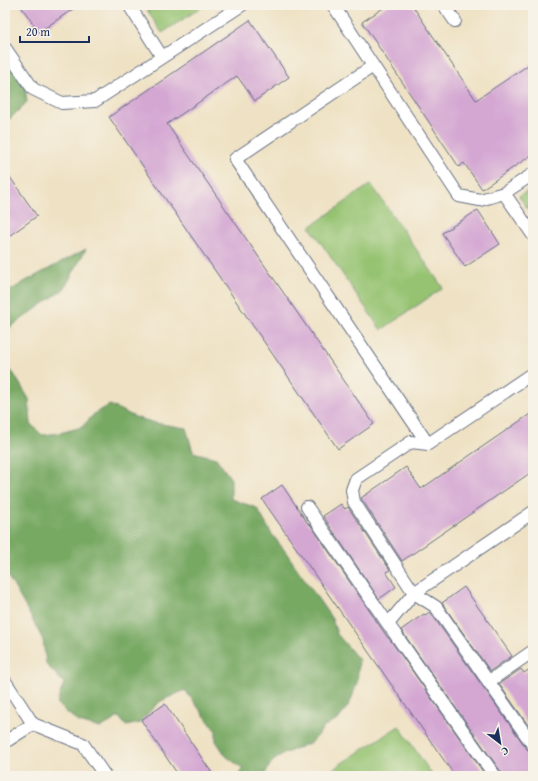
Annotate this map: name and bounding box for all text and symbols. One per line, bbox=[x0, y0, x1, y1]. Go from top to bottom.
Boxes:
scale bar bbox=[20, 18, 89, 44]
text: 20 m bbox=[26, 23, 50, 40]
north arrow bbox=[480, 723, 520, 763]
text: С bbox=[498, 743, 512, 760]

